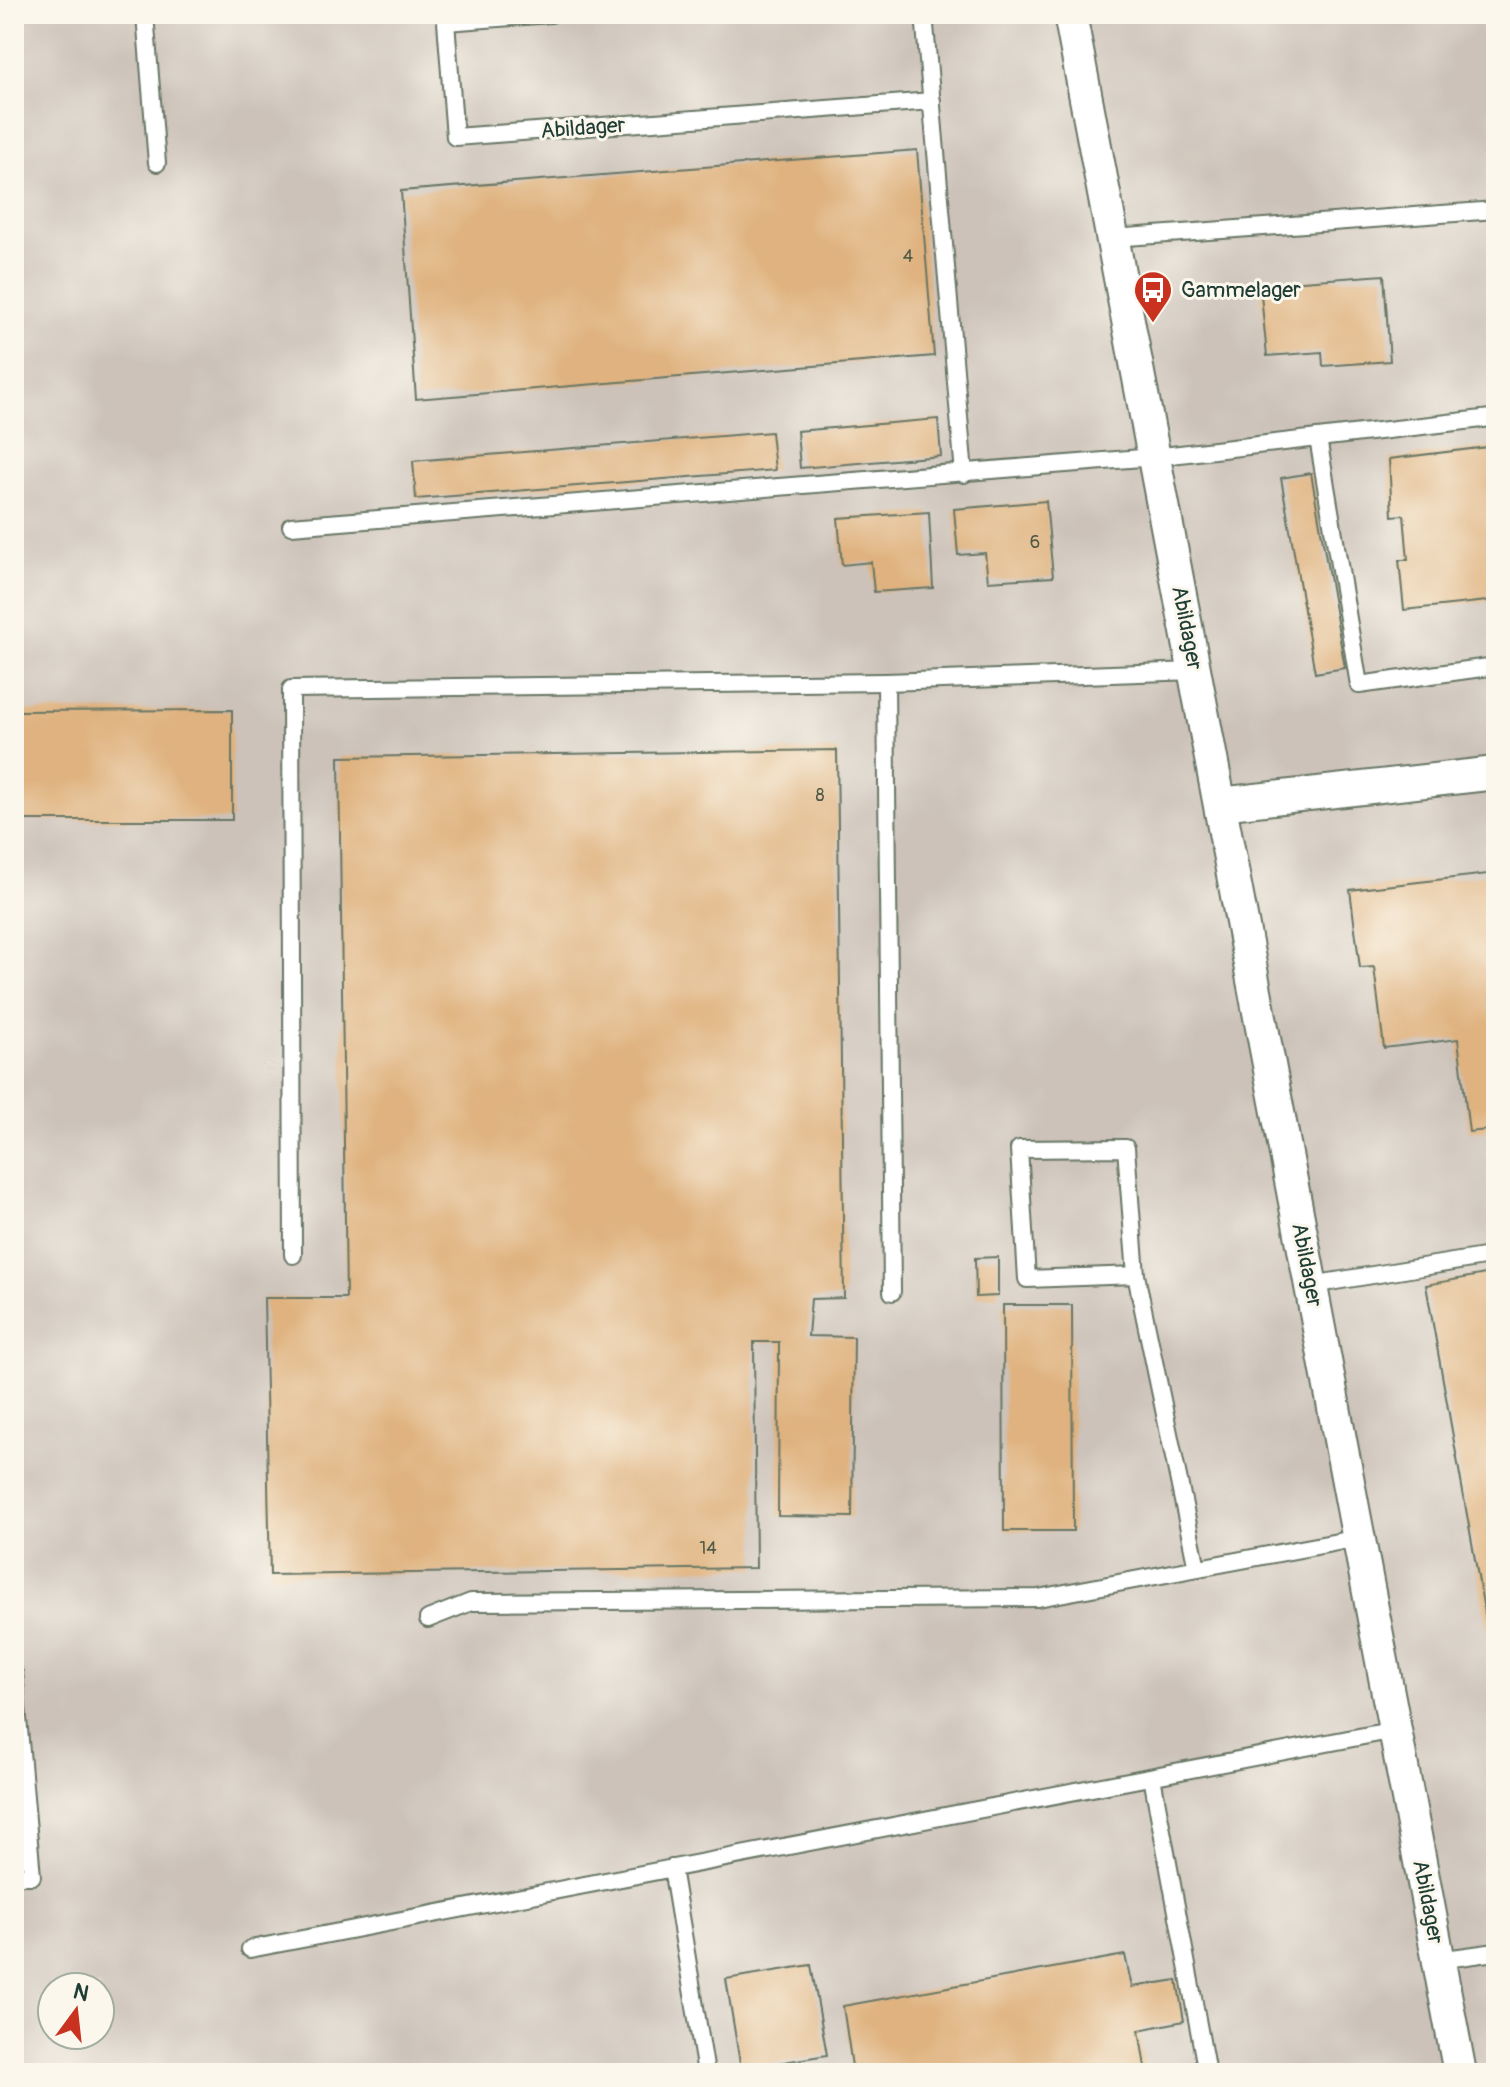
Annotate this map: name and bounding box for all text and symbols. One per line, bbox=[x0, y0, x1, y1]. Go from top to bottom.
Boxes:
street label: Abildager bbox=[540, 111, 627, 145]
house number: 4 bbox=[903, 245, 914, 268]
bus stop icon: Gammelager bbox=[1132, 269, 1174, 324]
place label: Gammelager bbox=[1181, 276, 1301, 304]
house number: 6 bbox=[1030, 531, 1040, 554]
street label: Abildager bbox=[1165, 584, 1209, 673]
house number: 8 bbox=[815, 784, 825, 807]
street label: Abildager bbox=[1285, 1221, 1329, 1310]
house number: 14 bbox=[699, 1537, 717, 1560]
street label: Abildager bbox=[1406, 1858, 1450, 1947]
north arrow bbox=[36, 1971, 116, 2051]
text: N bbox=[70, 1977, 92, 2008]

